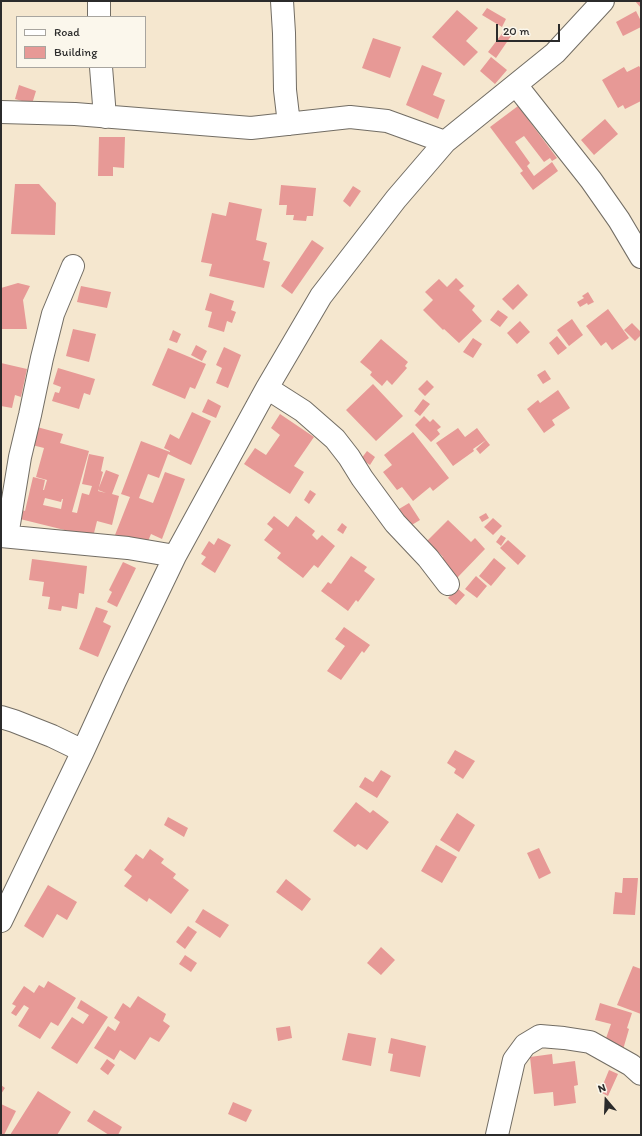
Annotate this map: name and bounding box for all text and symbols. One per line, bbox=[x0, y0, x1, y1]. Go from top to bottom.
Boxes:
legend bbox=[16, 16, 146, 68]
scale bar bbox=[498, 16, 562, 42]
text: 20 m bbox=[503, 24, 530, 38]
text: Road bbox=[54, 25, 80, 39]
text: Building bbox=[54, 45, 97, 59]
north arrow bbox=[586, 1080, 626, 1120]
text: N bbox=[596, 1081, 608, 1096]

